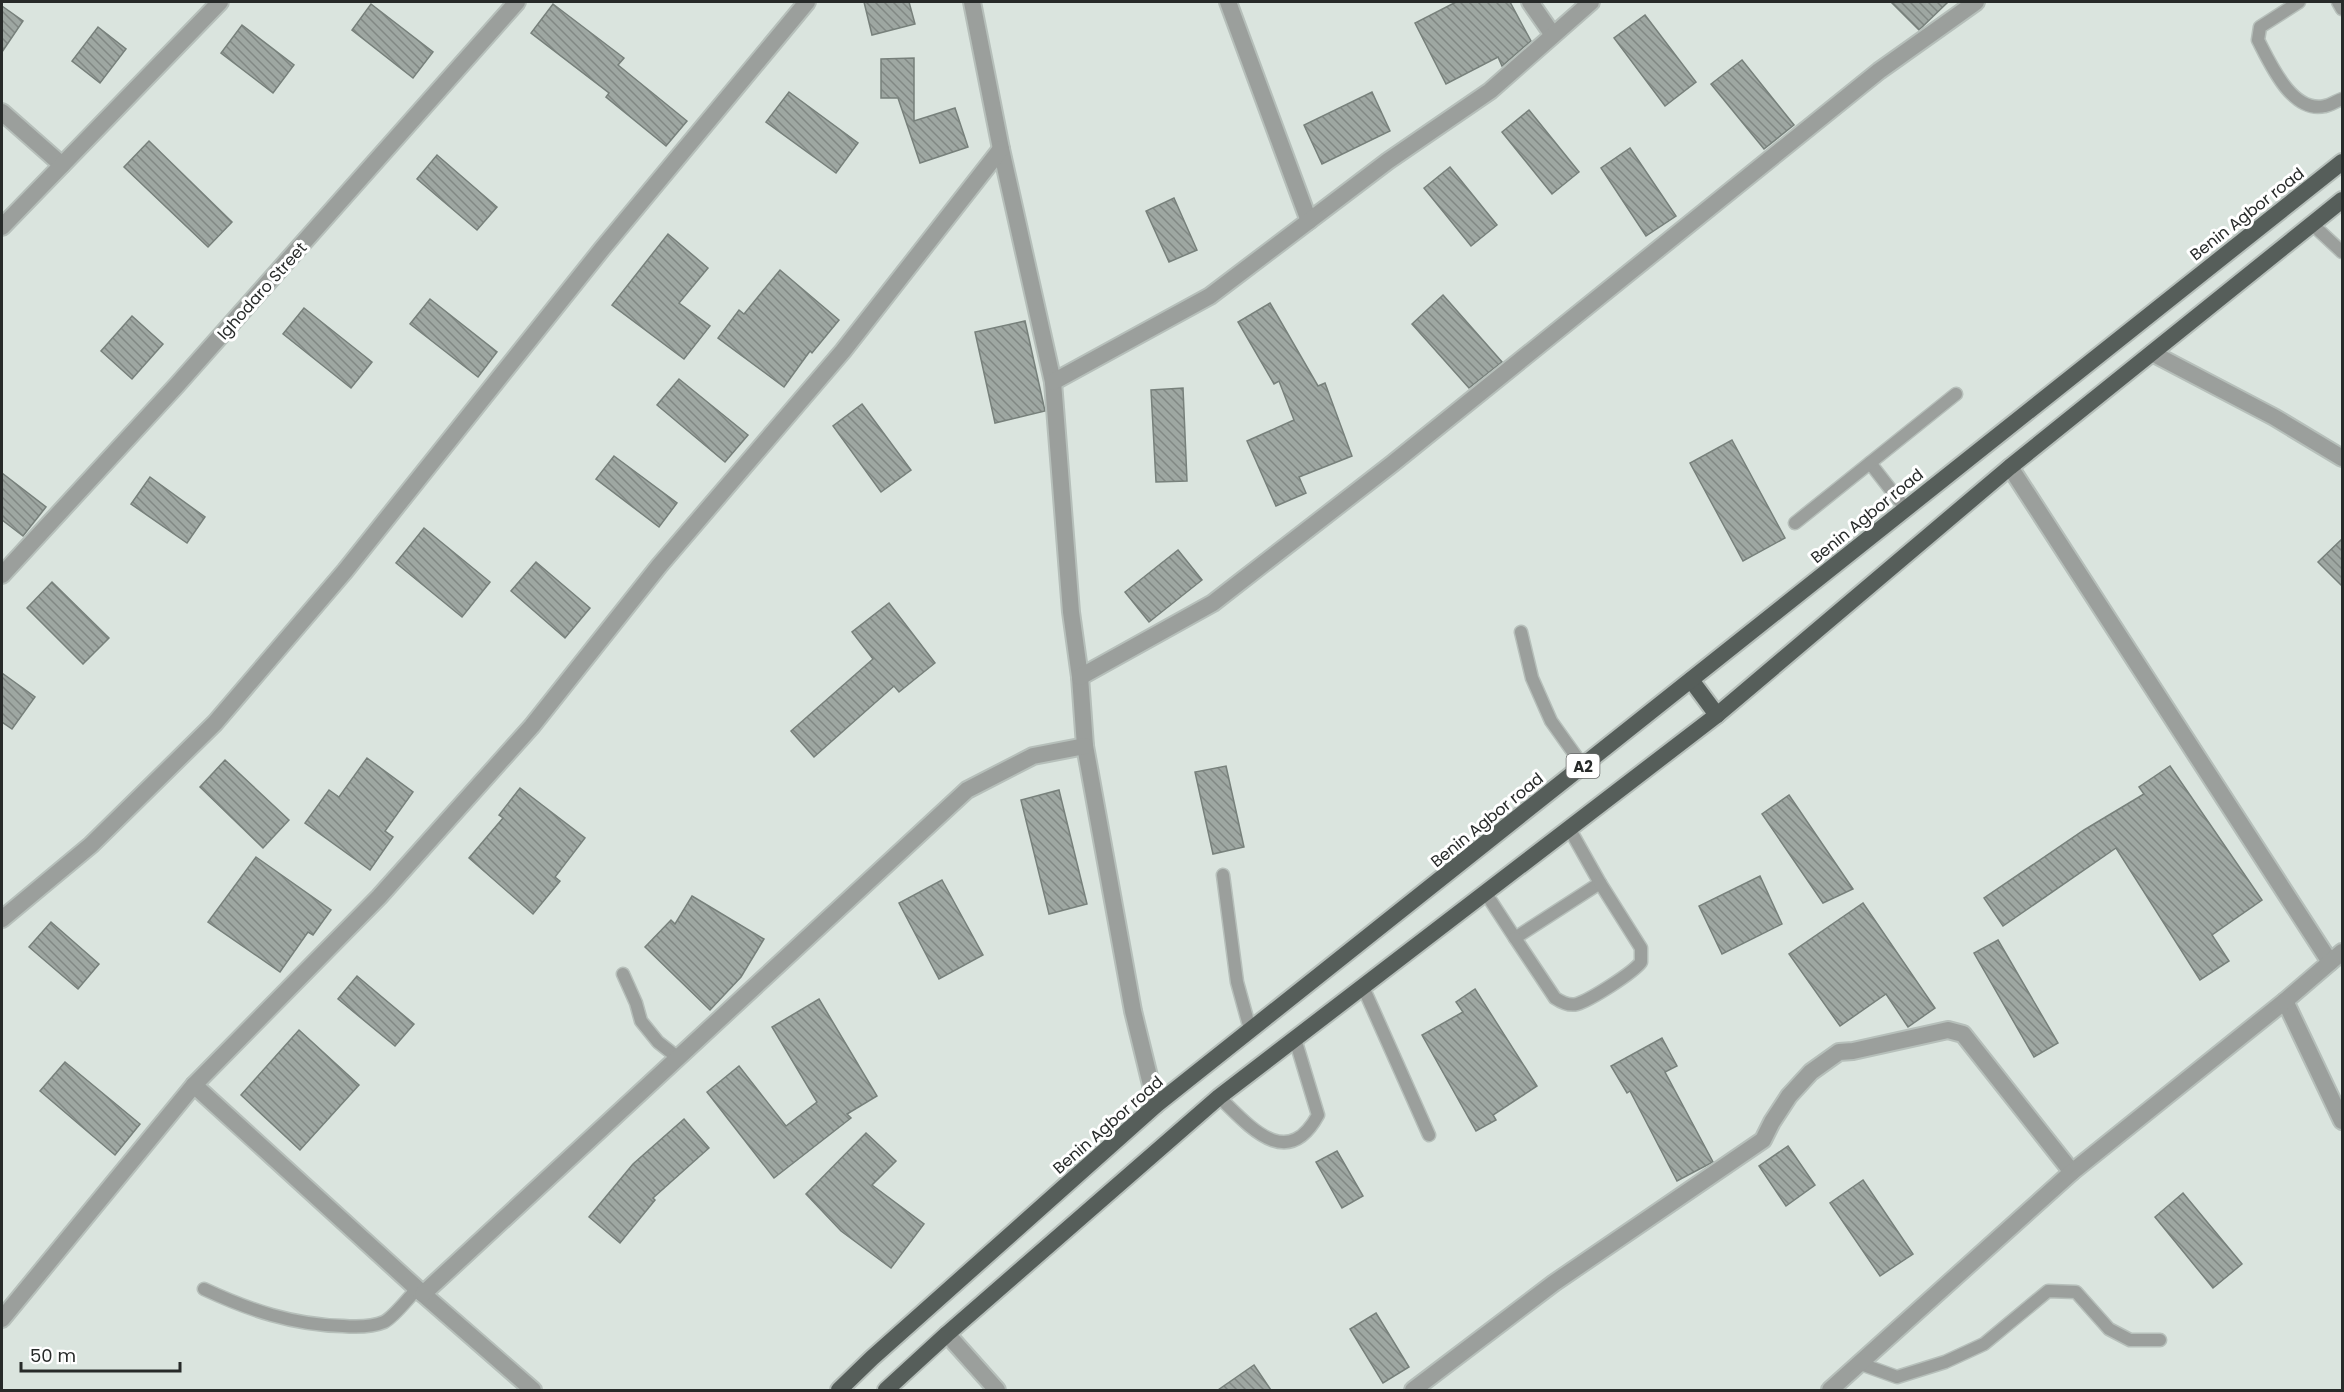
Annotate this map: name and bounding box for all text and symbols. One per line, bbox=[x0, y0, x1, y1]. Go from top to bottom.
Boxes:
street label: Benin Agbor road bbox=[2185, 162, 2309, 266]
street label: Ighodaro Street bbox=[212, 237, 312, 345]
street label: Benin Agbor road bbox=[1806, 463, 1928, 569]
road number: A2 bbox=[1566, 754, 1600, 778]
street label: Benin Agbor road bbox=[1426, 767, 1548, 873]
street label: Benin Agbor road bbox=[1048, 1071, 1168, 1179]
scale bar bbox=[21, 1335, 180, 1373]
text: 50 m bbox=[30, 1343, 76, 1368]

